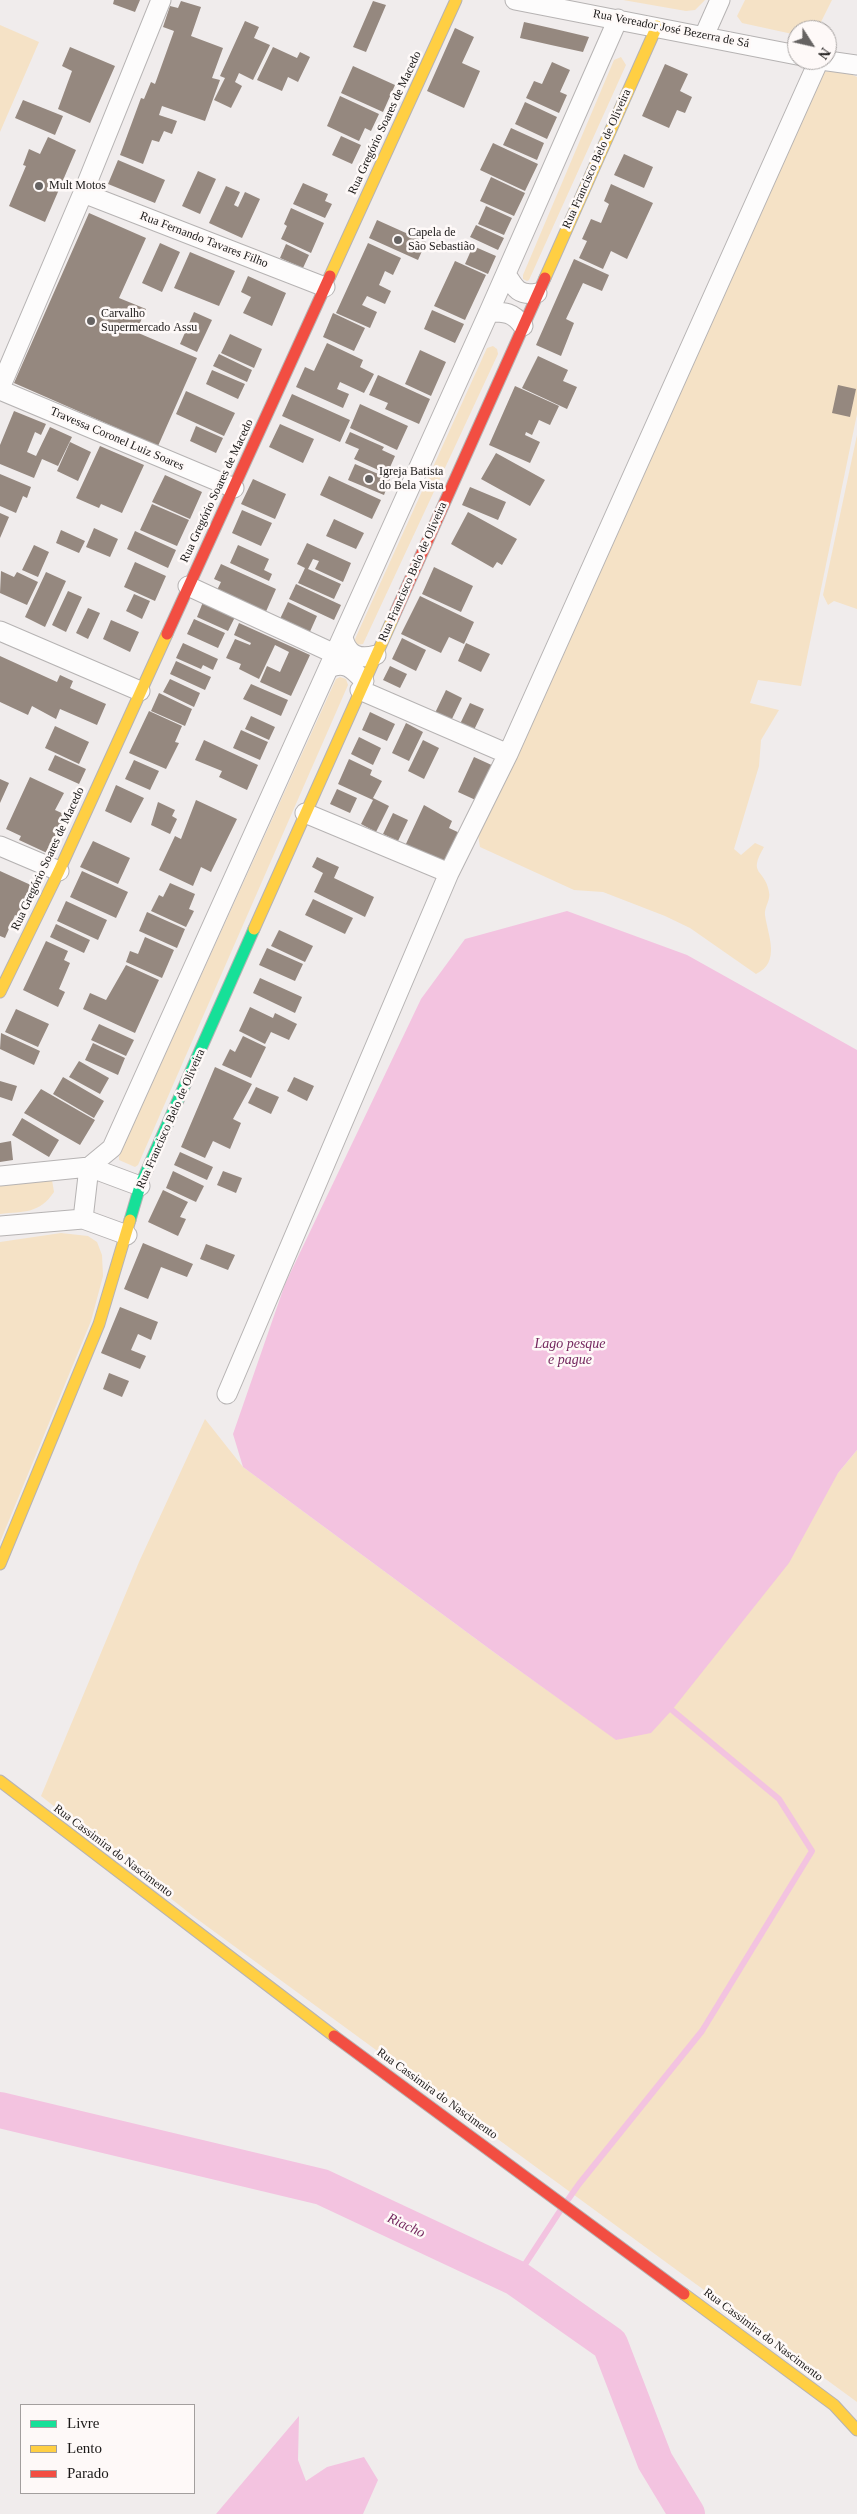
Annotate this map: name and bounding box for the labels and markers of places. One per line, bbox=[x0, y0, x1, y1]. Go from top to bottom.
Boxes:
place label: Mult Motos bbox=[49, 179, 106, 193]
marker: Mult Motos bbox=[33, 180, 45, 192]
place label: Capela de São Sebastião bbox=[408, 226, 475, 254]
marker: Capela de São Sebastião bbox=[392, 234, 404, 246]
place label: Carvalho Supermercado Assu bbox=[101, 307, 197, 335]
marker: Carvalho Supermercado Assu bbox=[85, 315, 97, 327]
place label: Igreja Batista do Bela Vista bbox=[379, 465, 444, 493]
marker: Igreja Batista do Bela Vista bbox=[363, 473, 375, 485]

